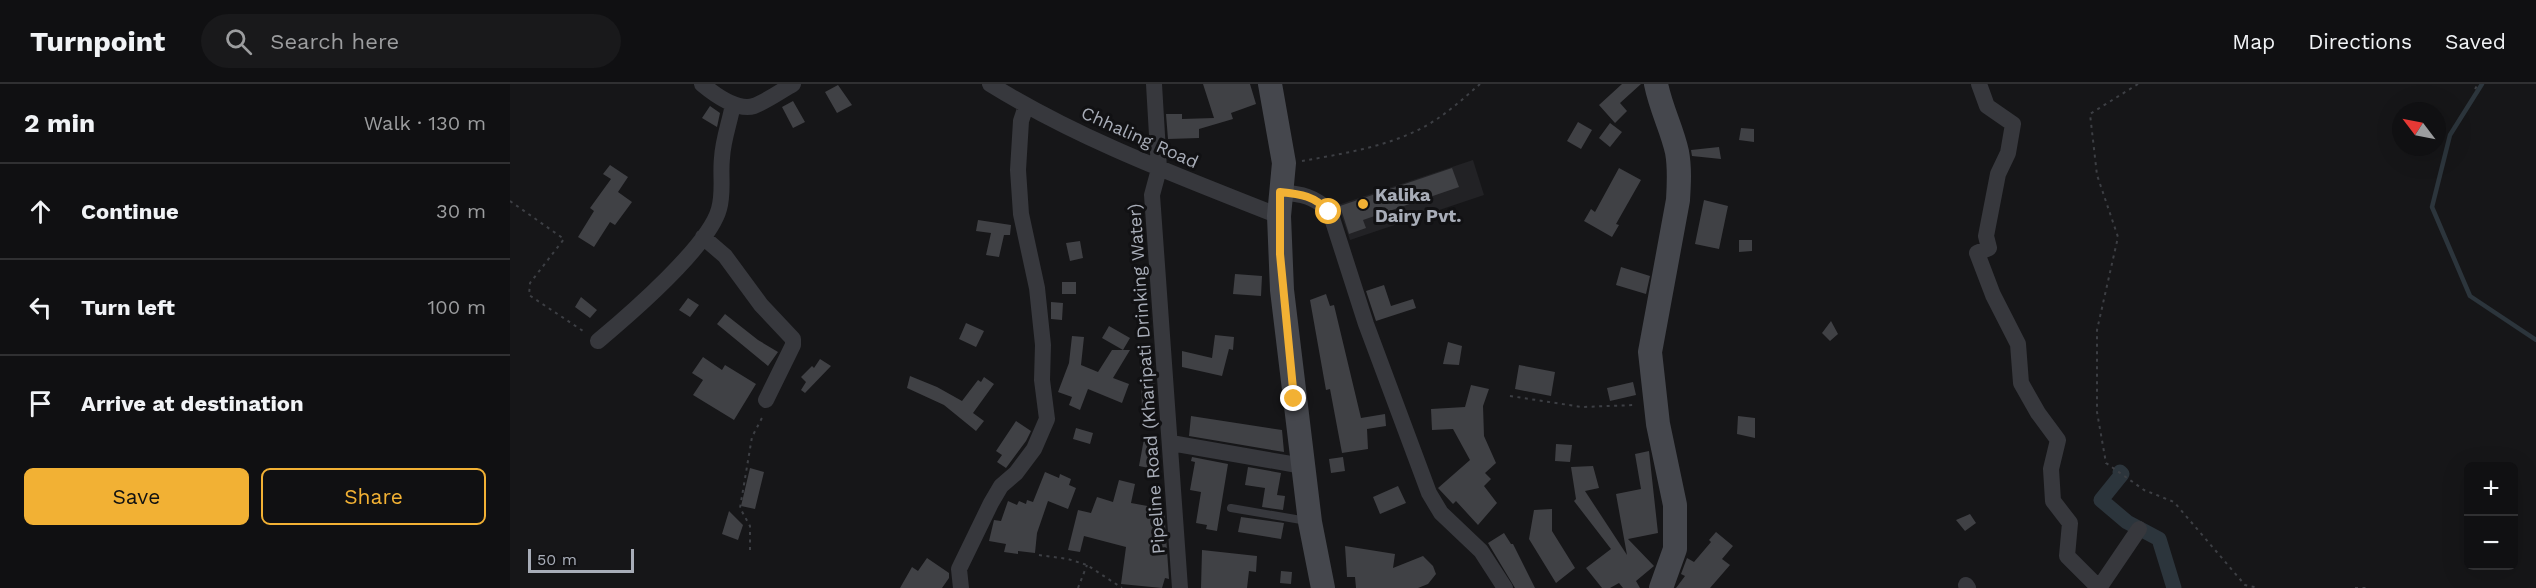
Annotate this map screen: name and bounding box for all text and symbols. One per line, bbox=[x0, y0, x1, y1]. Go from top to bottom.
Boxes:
search box bbox=[201, 14, 621, 68]
text: Turnpoint bbox=[30, 25, 165, 58]
icon: search bbox=[222, 25, 255, 58]
text: Search here bbox=[270, 29, 399, 54]
text: Map bbox=[2232, 29, 2275, 54]
text: Directions bbox=[2308, 29, 2412, 54]
text: Saved bbox=[2445, 29, 2506, 54]
street label: Chhaling Road bbox=[1078, 102, 1202, 172]
north arrow bbox=[2392, 102, 2446, 156]
text: 2 min bbox=[24, 108, 95, 138]
text: Walk · 130 m bbox=[364, 111, 486, 135]
place label: Kalika Dairy Pvt. bbox=[1375, 184, 1461, 226]
icon: ahead bbox=[24, 195, 57, 228]
marker: Kalika Dairy Pvt. bbox=[1356, 197, 1370, 211]
route start bbox=[1315, 198, 1341, 224]
text: Continue bbox=[81, 199, 179, 224]
text: 30 m bbox=[436, 199, 486, 223]
street label: Pipeline Road (Kharipati Drinking Water) bbox=[1123, 203, 1169, 555]
icon: left bbox=[24, 291, 57, 324]
text: Turn left bbox=[81, 295, 175, 320]
text: 100 m bbox=[427, 295, 486, 319]
route end bbox=[1280, 385, 1306, 411]
icon: arrive bbox=[24, 387, 57, 420]
text: Arrive at destination bbox=[81, 391, 304, 416]
map controls bbox=[2464, 462, 2518, 570]
button: + bbox=[2464, 462, 2518, 516]
button: Save bbox=[24, 468, 249, 525]
button: Share bbox=[261, 468, 486, 525]
button: − bbox=[2464, 516, 2518, 570]
scale bar bbox=[528, 546, 634, 574]
text: 50 m bbox=[537, 550, 577, 569]

